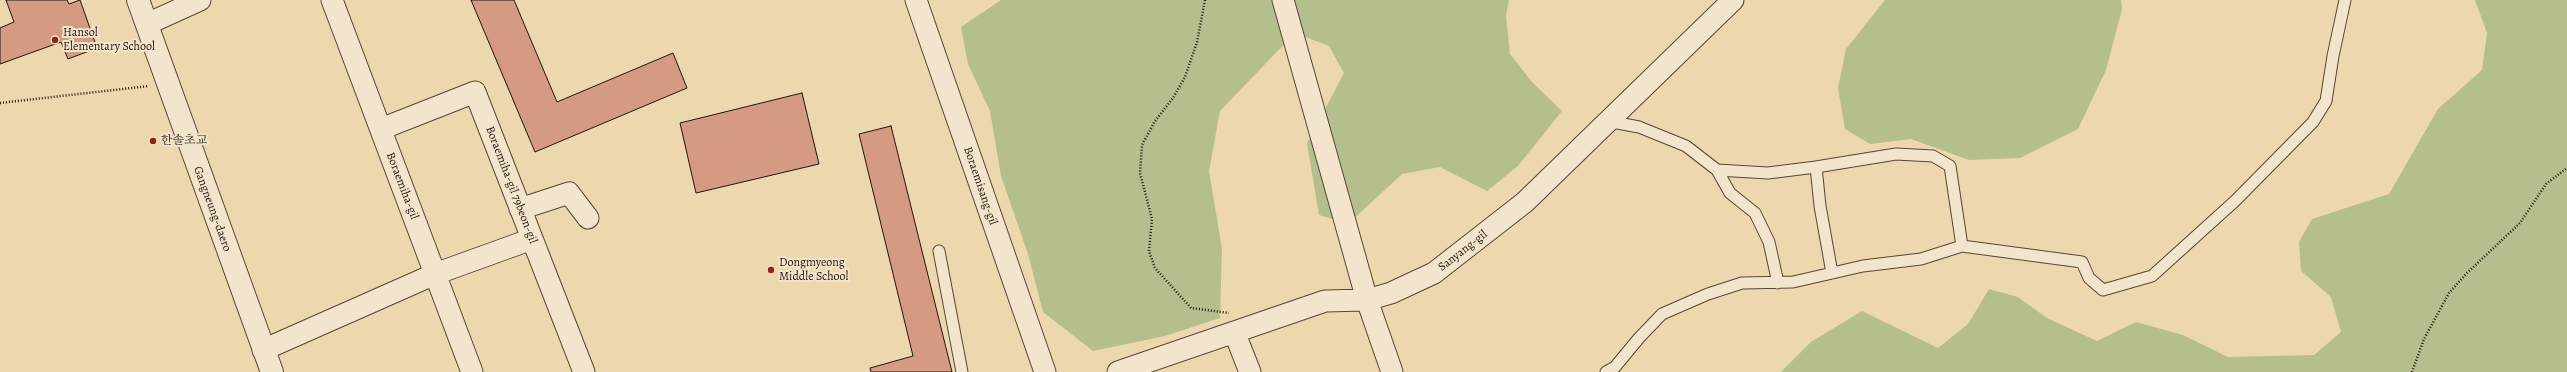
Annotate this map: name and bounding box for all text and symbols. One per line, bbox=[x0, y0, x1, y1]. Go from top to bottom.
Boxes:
place label: Hansol Elementary School bbox=[63, 26, 155, 54]
marker: Hansol Elementary School bbox=[50, 35, 60, 45]
street label: Boraemiha-gil 79beon-gil bbox=[482, 124, 540, 246]
place label: 한솔초교 bbox=[161, 134, 207, 148]
marker: 한솔초교 bbox=[148, 136, 158, 146]
street label: Boraemisang-gil bbox=[960, 145, 1000, 227]
street label: Boraemiha-gil bbox=[383, 150, 421, 222]
street label: Gangneung-daero bbox=[190, 164, 234, 254]
street label: Sanyang-gil bbox=[1436, 227, 1490, 275]
place label: Dongmyeong Middle School bbox=[779, 256, 848, 284]
marker: Dongmyeong Middle School bbox=[766, 265, 776, 275]

